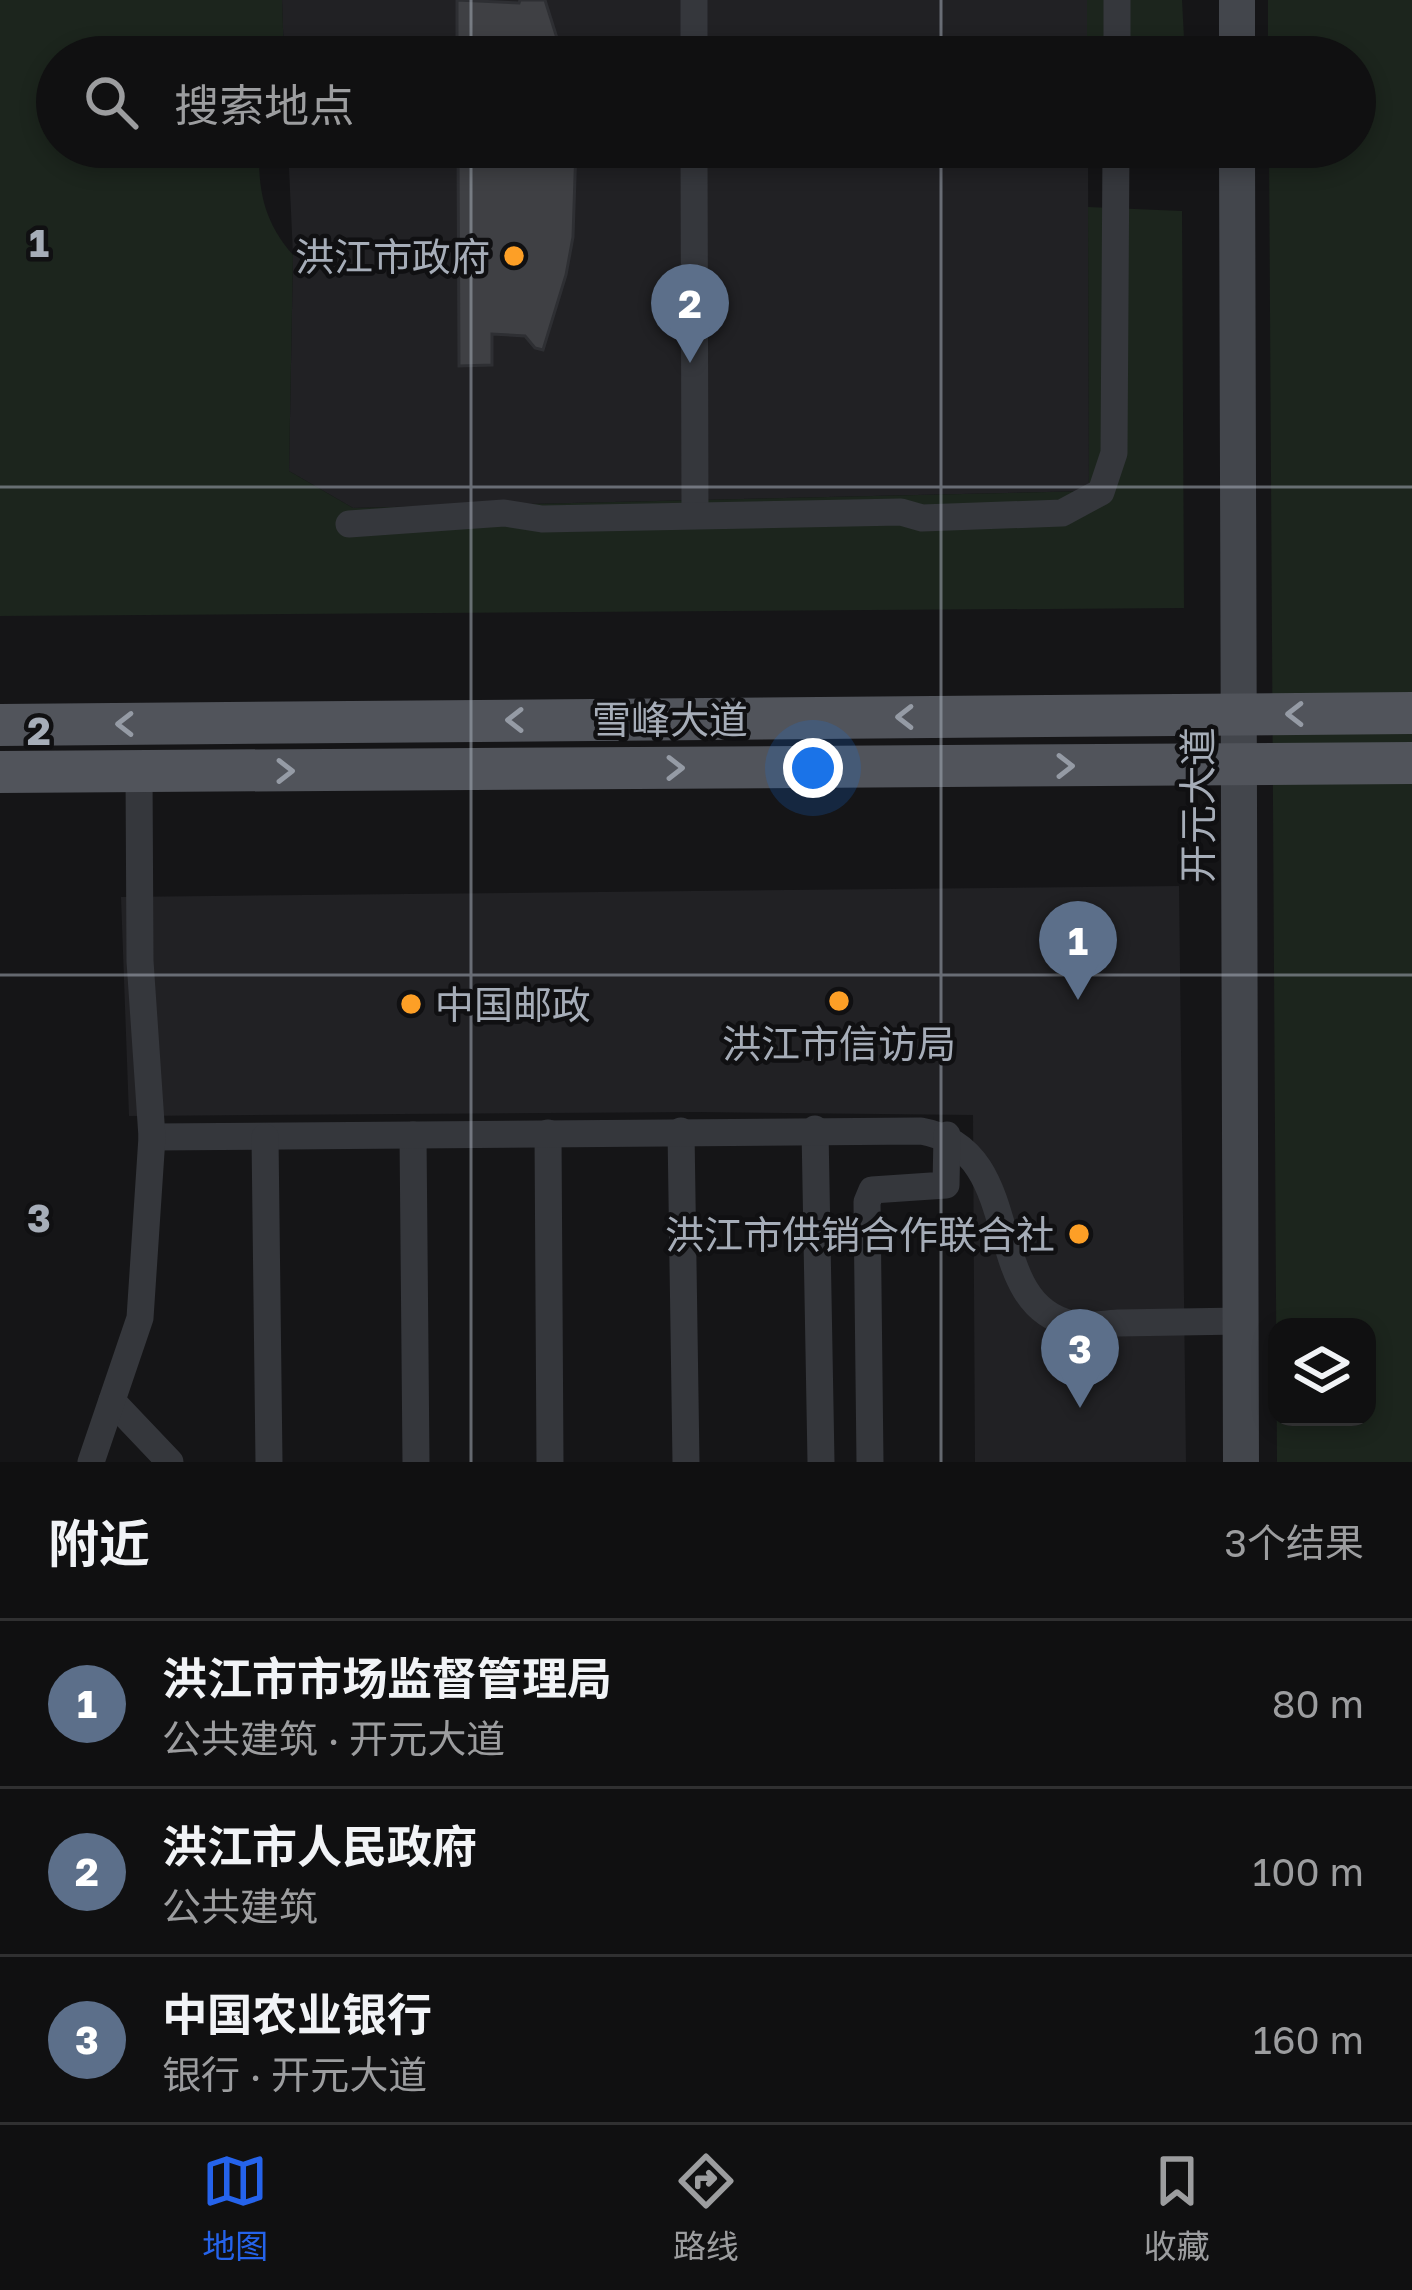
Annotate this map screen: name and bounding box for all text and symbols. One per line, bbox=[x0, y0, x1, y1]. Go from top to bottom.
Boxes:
search box bbox=[36, 36, 1376, 168]
icon: search bbox=[78, 69, 144, 135]
text: 搜索地点 bbox=[174, 78, 354, 132]
text: 1 bbox=[29, 219, 49, 266]
place label: 洪江市政府 bbox=[295, 233, 490, 280]
marker: 洪江市政府 bbox=[501, 243, 527, 269]
pin: 2 bbox=[651, 264, 729, 363]
street label: 雪峰大道 bbox=[592, 696, 748, 743]
one-way arrow bbox=[1285, 701, 1303, 727]
one-way arrow bbox=[895, 704, 913, 730]
text: 2 bbox=[27, 707, 51, 754]
one-way arrow bbox=[505, 707, 524, 733]
one-way arrow bbox=[115, 710, 134, 736]
street label: 开元大道 bbox=[1174, 727, 1221, 883]
your location bbox=[783, 738, 843, 798]
one-way arrow bbox=[1056, 753, 1075, 779]
one-way arrow bbox=[667, 755, 685, 781]
one-way arrow bbox=[276, 758, 295, 784]
pin: 1 bbox=[1039, 901, 1117, 1000]
place label: 中国邮政 bbox=[435, 981, 591, 1028]
marker: 洪江市信访局 bbox=[826, 988, 852, 1014]
marker: 中国邮政 bbox=[398, 991, 424, 1017]
place label: 洪江市信访局 bbox=[722, 1020, 956, 1067]
text: 3 bbox=[27, 1194, 51, 1241]
place label: 洪江市供销合作联合社 bbox=[665, 1211, 1055, 1258]
marker: 洪江市供销合作联合社 bbox=[1066, 1221, 1092, 1247]
pin: 3 bbox=[1041, 1309, 1119, 1408]
map controls bbox=[1268, 1318, 1376, 1426]
button: layers bbox=[1268, 1318, 1376, 1426]
text: 附近 bbox=[48, 1512, 150, 1573]
text: 3个结果 bbox=[1224, 1519, 1364, 1566]
text: 洪江市市场监督管理局 bbox=[162, 1651, 612, 1705]
text: 1 bbox=[77, 1680, 97, 1727]
text: 80 m bbox=[1272, 1680, 1364, 1727]
text: 公共建筑 · 开元大道 bbox=[162, 1715, 505, 1762]
text: 洪江市人民政府 bbox=[162, 1819, 477, 1873]
text: 2 bbox=[75, 1848, 99, 1895]
text: 100 m bbox=[1252, 1848, 1364, 1895]
text: 公共建筑 bbox=[162, 1883, 318, 1930]
text: 中国农业银行 bbox=[162, 1987, 432, 2041]
text: 3 bbox=[75, 2016, 99, 2063]
text: 160 m bbox=[1253, 2016, 1364, 2063]
text: 银行 · 开元大道 bbox=[162, 2051, 427, 2098]
tab: 地图 bbox=[202, 2148, 268, 2268]
tab: 路线 bbox=[673, 2148, 739, 2268]
tab: 收藏 bbox=[1144, 2148, 1210, 2268]

